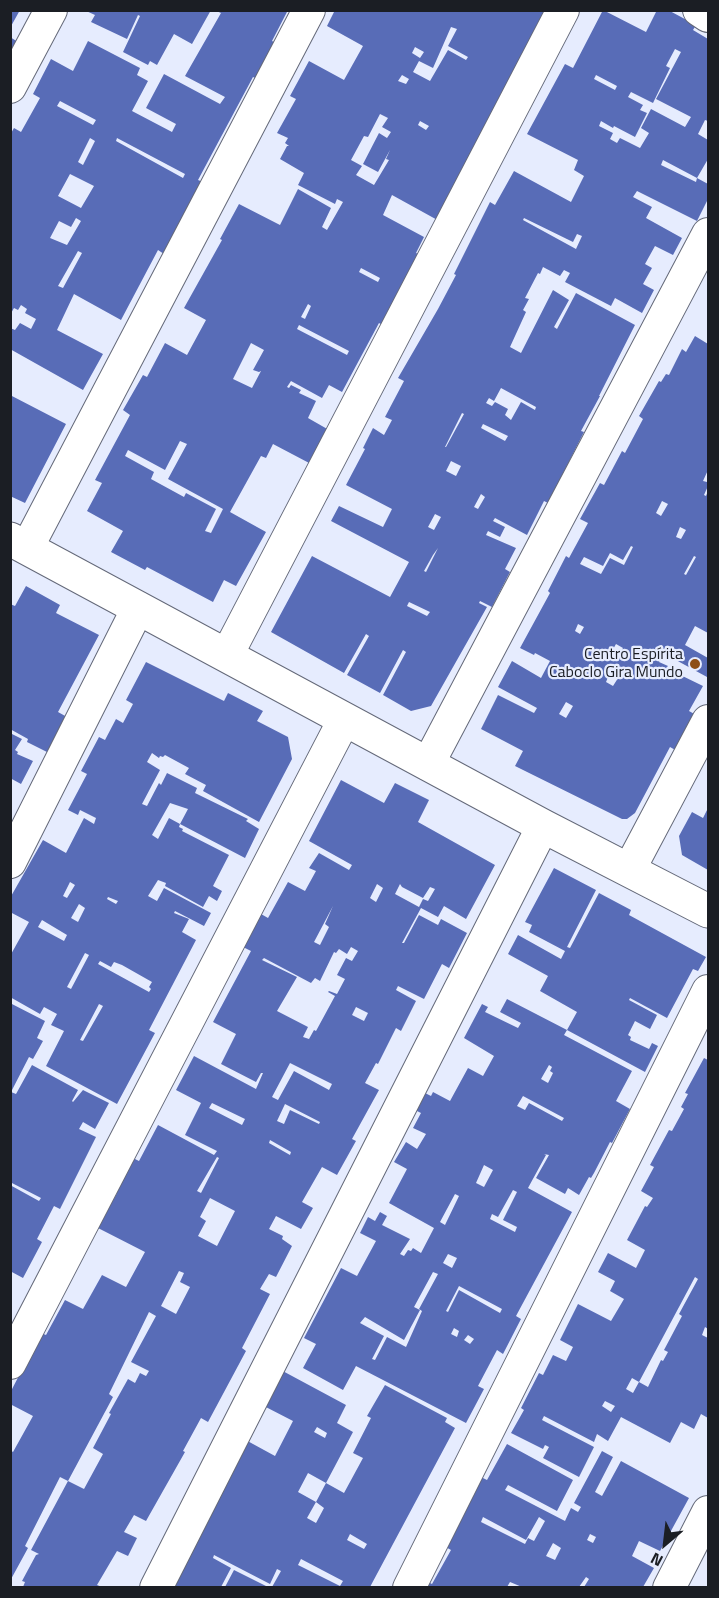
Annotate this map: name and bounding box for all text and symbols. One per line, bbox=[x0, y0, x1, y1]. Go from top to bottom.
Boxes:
place label: Centro Espírita Caboclo Gira Mundo bbox=[549, 645, 683, 683]
marker: Centro Espírita Caboclo Gira Mundo bbox=[688, 657, 702, 671]
north arrow bbox=[635, 1514, 695, 1574]
text: N bbox=[646, 1547, 667, 1573]

